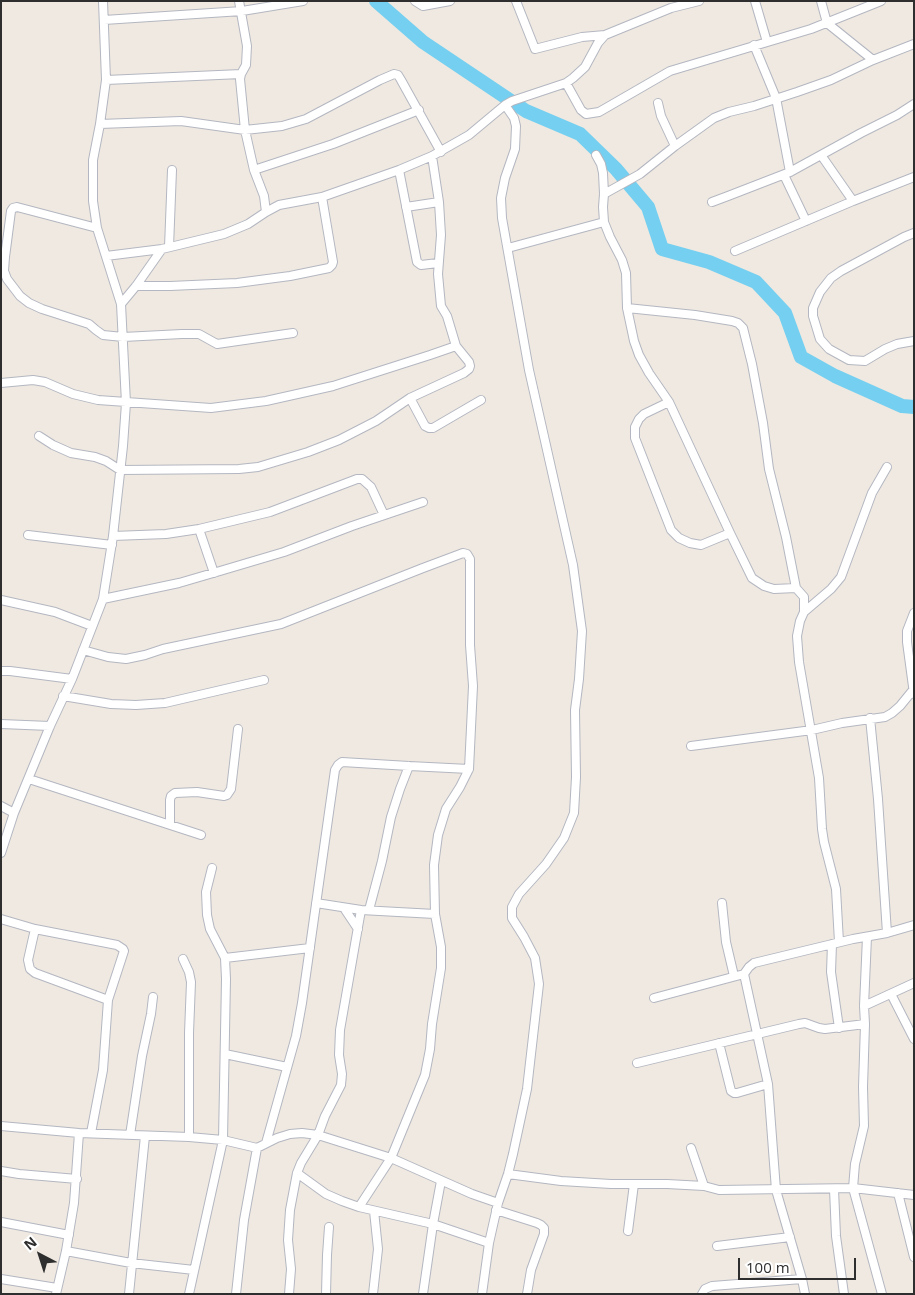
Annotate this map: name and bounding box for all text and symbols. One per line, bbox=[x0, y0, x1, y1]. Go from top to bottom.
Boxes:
north arrow bbox=[15, 1230, 65, 1280]
text: N bbox=[20, 1232, 41, 1254]
scale bar bbox=[740, 1248, 858, 1280]
text: 100 m bbox=[746, 1257, 790, 1277]

